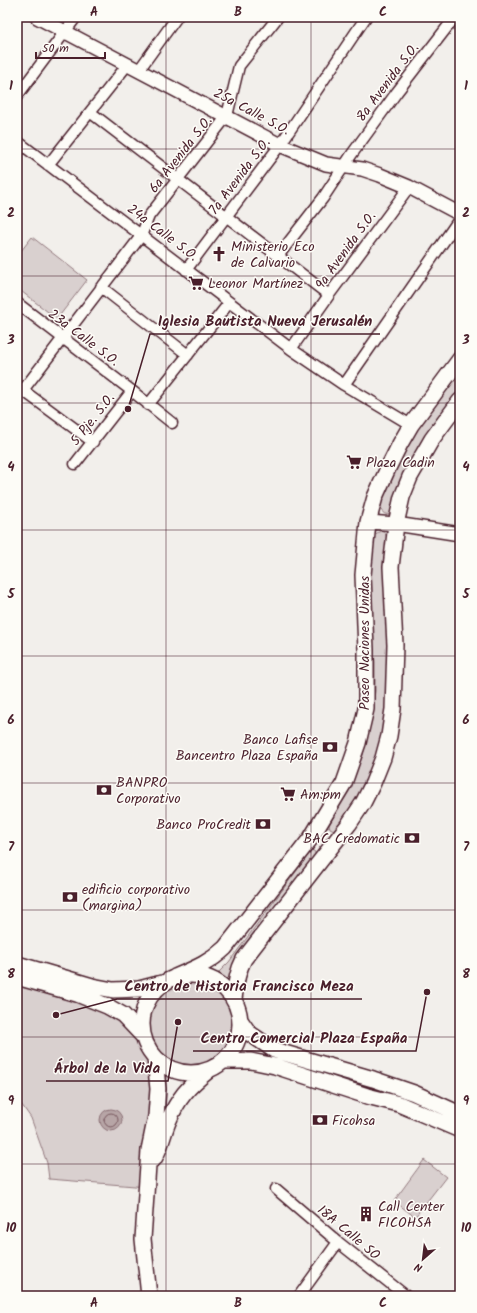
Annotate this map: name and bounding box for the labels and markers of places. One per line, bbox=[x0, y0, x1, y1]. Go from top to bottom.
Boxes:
place label: Ministerio Eco de Calvario bbox=[231, 236, 315, 274]
church icon: Ministerio Eco de Calvario bbox=[210, 245, 228, 263]
place label: Leonor Martínez bbox=[208, 273, 303, 295]
supermarket icon: Leonor Martínez bbox=[187, 274, 205, 292]
callout: Iglesia Bautista Nueva Jerusalén bbox=[150, 307, 380, 334]
place label: Plaza Cadin bbox=[366, 452, 435, 474]
supermarket icon: Plaza Cadin bbox=[345, 453, 363, 471]
place label: Banco Lafise Bancentro Plaza España bbox=[176, 729, 319, 767]
bank icon: Banco Lafise Bancentro Plaza España bbox=[321, 738, 339, 756]
place label: BANPRO Corporativo bbox=[116, 772, 181, 810]
bank icon: BANPRO Corporativo bbox=[95, 781, 113, 799]
place label: Am:pm bbox=[300, 784, 341, 806]
supermarket icon: Am:pm bbox=[279, 785, 297, 803]
place label: Banco ProCredit bbox=[156, 814, 252, 836]
bank icon: Banco ProCredit bbox=[254, 815, 272, 833]
place label: BAC Credomatic bbox=[303, 828, 400, 850]
bank icon: BAC Credomatic bbox=[403, 829, 421, 847]
place label: edificio corporativo (margina) bbox=[82, 879, 190, 917]
bank icon: edificio corporativo (margina) bbox=[61, 888, 79, 906]
callout: Centro de Historia Francisco Meza bbox=[117, 972, 362, 999]
callout: Centro Comercial Plaza España bbox=[193, 1024, 416, 1051]
callout: Árbol de la Vida bbox=[46, 1054, 168, 1081]
place label: Ficohsa bbox=[332, 1110, 375, 1132]
bank icon: Ficohsa bbox=[311, 1111, 329, 1129]
place label: Call Center FICOHSA bbox=[378, 1196, 445, 1234]
building icon: Call Center FICOHSA bbox=[357, 1205, 375, 1223]

